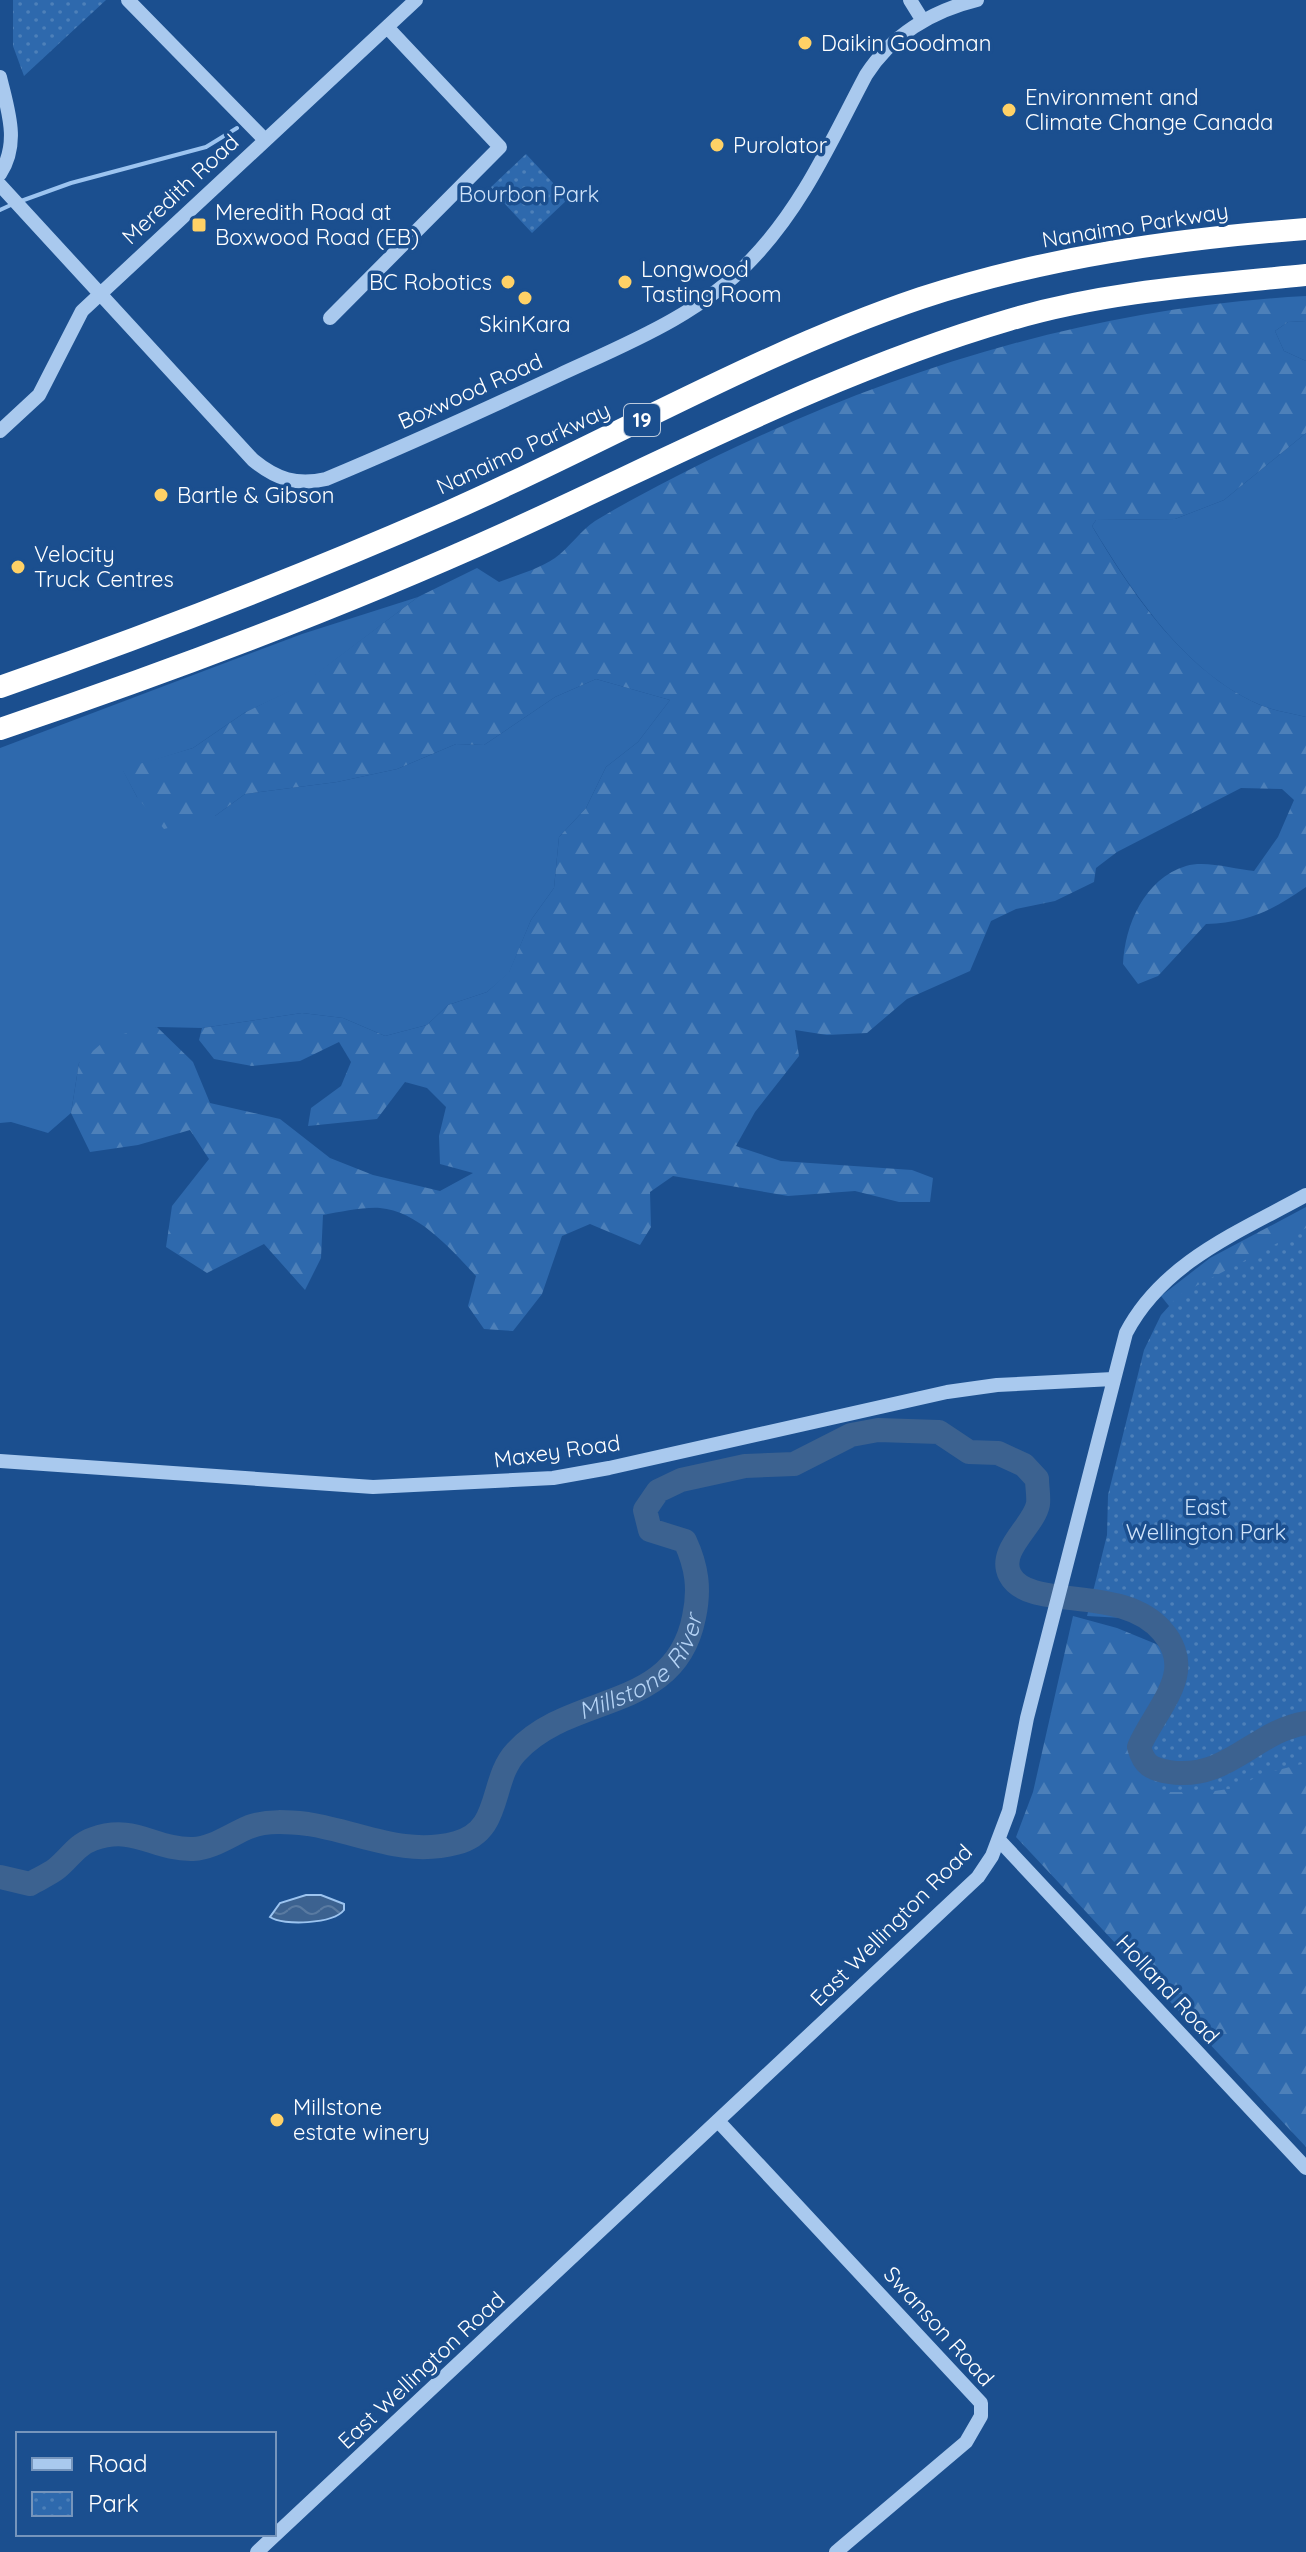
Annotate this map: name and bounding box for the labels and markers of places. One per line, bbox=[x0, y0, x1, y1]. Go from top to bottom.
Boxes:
place label: Daikin Goodman bbox=[821, 29, 991, 57]
marker: Daikin Goodman bbox=[796, 34, 814, 52]
place label: Environment and Climate Change Canada bbox=[1025, 83, 1273, 136]
marker: Environment and Climate Change Canada bbox=[1000, 101, 1018, 119]
place label: Purolator bbox=[733, 131, 828, 159]
marker: Purolator bbox=[708, 136, 726, 154]
place label: Meredith Road at Boxwood Road (EB) bbox=[215, 198, 419, 251]
marker: Meredith Road at Boxwood Road (EB) bbox=[190, 216, 208, 234]
place label: Longwood Tasting Room bbox=[641, 255, 782, 308]
place label: BC Robotics bbox=[369, 268, 492, 296]
marker: BC Robotics bbox=[499, 273, 517, 291]
marker: Longwood Tasting Room bbox=[616, 273, 634, 291]
marker: SkinKara bbox=[516, 289, 534, 307]
place label: SkinKara bbox=[479, 310, 571, 338]
place label: Bartle & Gibson bbox=[177, 481, 334, 509]
marker: Bartle & Gibson bbox=[152, 486, 170, 504]
place label: Velocity Truck Centres bbox=[34, 540, 174, 593]
marker: Velocity Truck Centres bbox=[9, 558, 27, 576]
place label: Millstone estate winery bbox=[293, 2093, 430, 2146]
marker: Millstone estate winery bbox=[268, 2111, 286, 2129]

